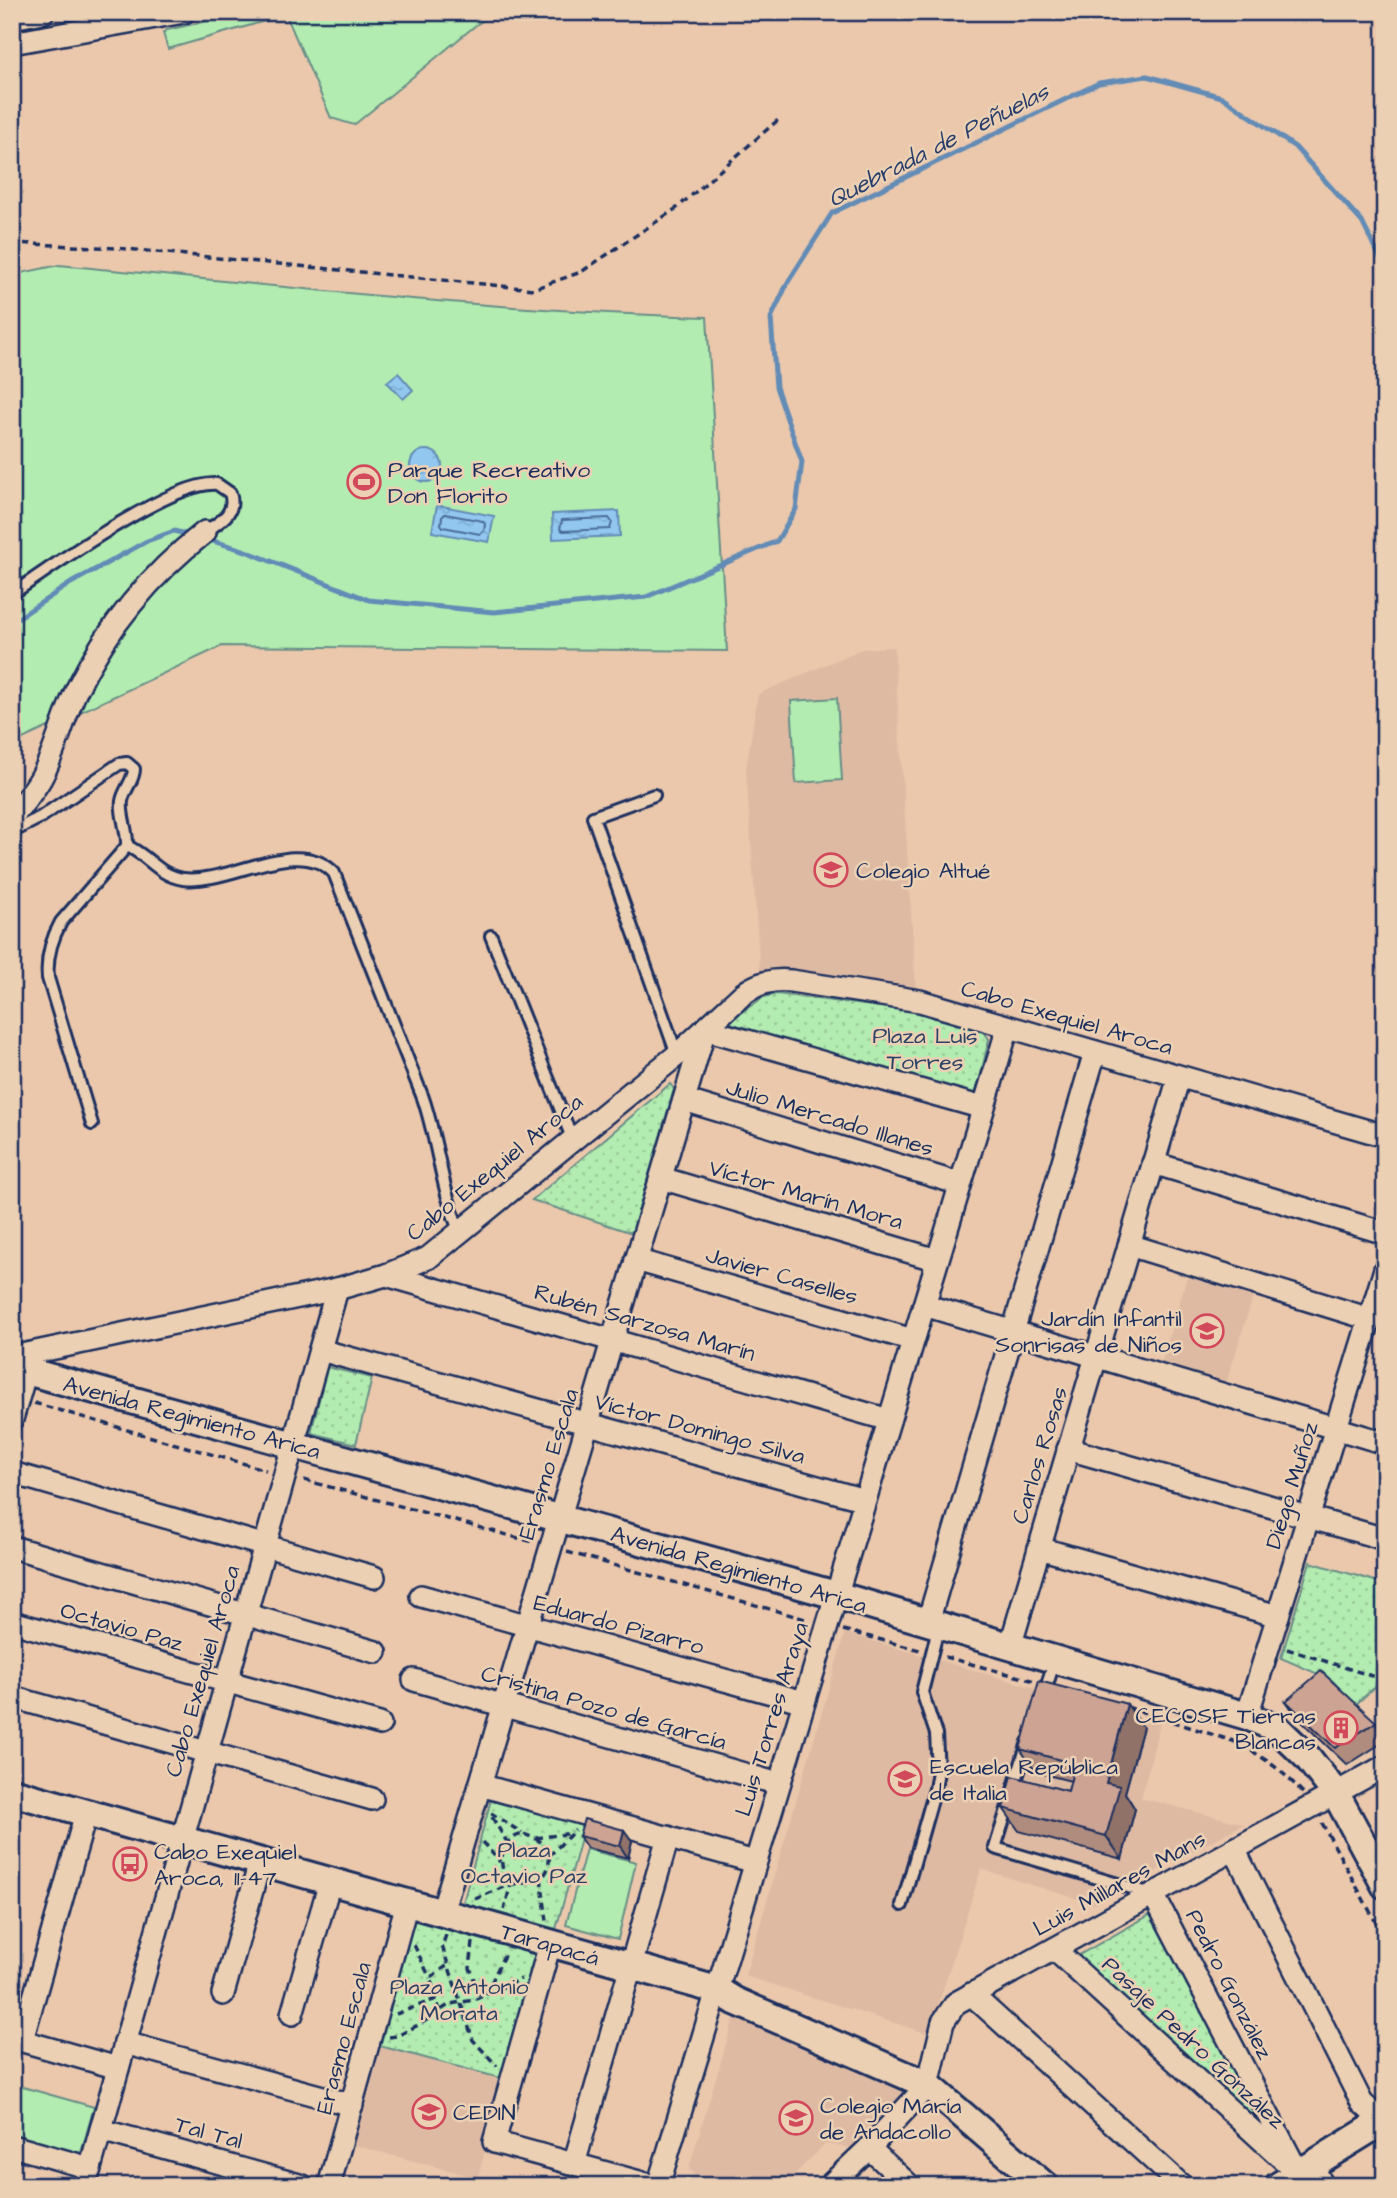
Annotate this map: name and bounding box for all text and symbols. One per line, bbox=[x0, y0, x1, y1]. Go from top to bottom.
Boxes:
water label: Quebrada de Peñuelas bbox=[822, 75, 1056, 216]
place label: Parque Recreativo Don Florito bbox=[388, 454, 590, 512]
sports icon: Parque Recreativo Don Florito bbox=[345, 463, 383, 501]
school or university icon: Colegio Altué bbox=[812, 851, 850, 889]
place label: Colegio Altué bbox=[856, 855, 991, 888]
street label: Cabo Exequiel Aroca bbox=[957, 972, 1177, 1064]
park label: Plaza Luis Torres bbox=[873, 1020, 977, 1078]
street label: Julio Mercado Illanes bbox=[722, 1071, 937, 1165]
street label: Cabo Exequiel Aroca bbox=[400, 1086, 590, 1249]
street label: Víctor Marín Mora bbox=[705, 1152, 907, 1238]
street label: Javier Caselles bbox=[702, 1239, 862, 1313]
street label: Rubén Sarzosa Marín bbox=[530, 1276, 759, 1370]
place label: Jardín Infantil Sonrisas de Niños bbox=[995, 1303, 1182, 1361]
school or university icon: Jardín Infantil Sonrisas de Niños bbox=[1188, 1312, 1226, 1350]
street label: Avenida Regimiento Arica bbox=[59, 1368, 324, 1469]
street label: Carlos Rosas bbox=[1004, 1383, 1076, 1528]
street label: Erasmo Escala bbox=[511, 1385, 587, 1544]
street label: Víctor Domingo Silva bbox=[591, 1385, 809, 1474]
street label: Diego Muñoz bbox=[1257, 1417, 1328, 1553]
street label: Avenida Regimiento Arica bbox=[607, 1518, 871, 1623]
street label: Cabo Exequiel Aroca bbox=[157, 1561, 249, 1781]
street label: Eduardo Pizarro bbox=[530, 1587, 707, 1663]
street label: Octavio Paz bbox=[57, 1594, 187, 1660]
street label: Luis Torres Araya bbox=[727, 1618, 818, 1820]
street label: Cristina Pozo de García bbox=[477, 1658, 730, 1758]
place label: CECOSF Tierras Blancas bbox=[1136, 1700, 1316, 1758]
building icon: CECOSF Tierras Blancas bbox=[1322, 1709, 1360, 1747]
place label: Escuela República de Italia bbox=[930, 1751, 1118, 1809]
school or university icon: Escuela República de Italia bbox=[886, 1760, 924, 1798]
street label: Luis Millares Mans bbox=[1027, 1823, 1212, 1945]
park label: Plaza Octavio Paz bbox=[461, 1834, 588, 1892]
place label: Cabo Exequiel Aroca, 11-47 bbox=[154, 1836, 297, 1894]
bus stop icon: Cabo Exequiel Aroca, 11-47 bbox=[111, 1845, 149, 1883]
street label: Pedro González bbox=[1177, 1904, 1281, 2066]
street label: Tarapacá bbox=[497, 1916, 603, 1974]
street label: Pasaje Pedro González bbox=[1095, 1949, 1292, 2137]
street label: Erasmo Escala bbox=[308, 1958, 380, 2118]
park label: Plaza Antonio Morata bbox=[390, 1971, 528, 2029]
place label: Colegio María de Andacollo bbox=[820, 2090, 962, 2148]
school or university icon: CEDIN bbox=[410, 2093, 448, 2131]
place label: CEDIN bbox=[453, 2097, 516, 2129]
school or university icon: Colegio María de Andacollo bbox=[777, 2099, 815, 2137]
street label: Tal Tal bbox=[172, 2109, 246, 2157]

